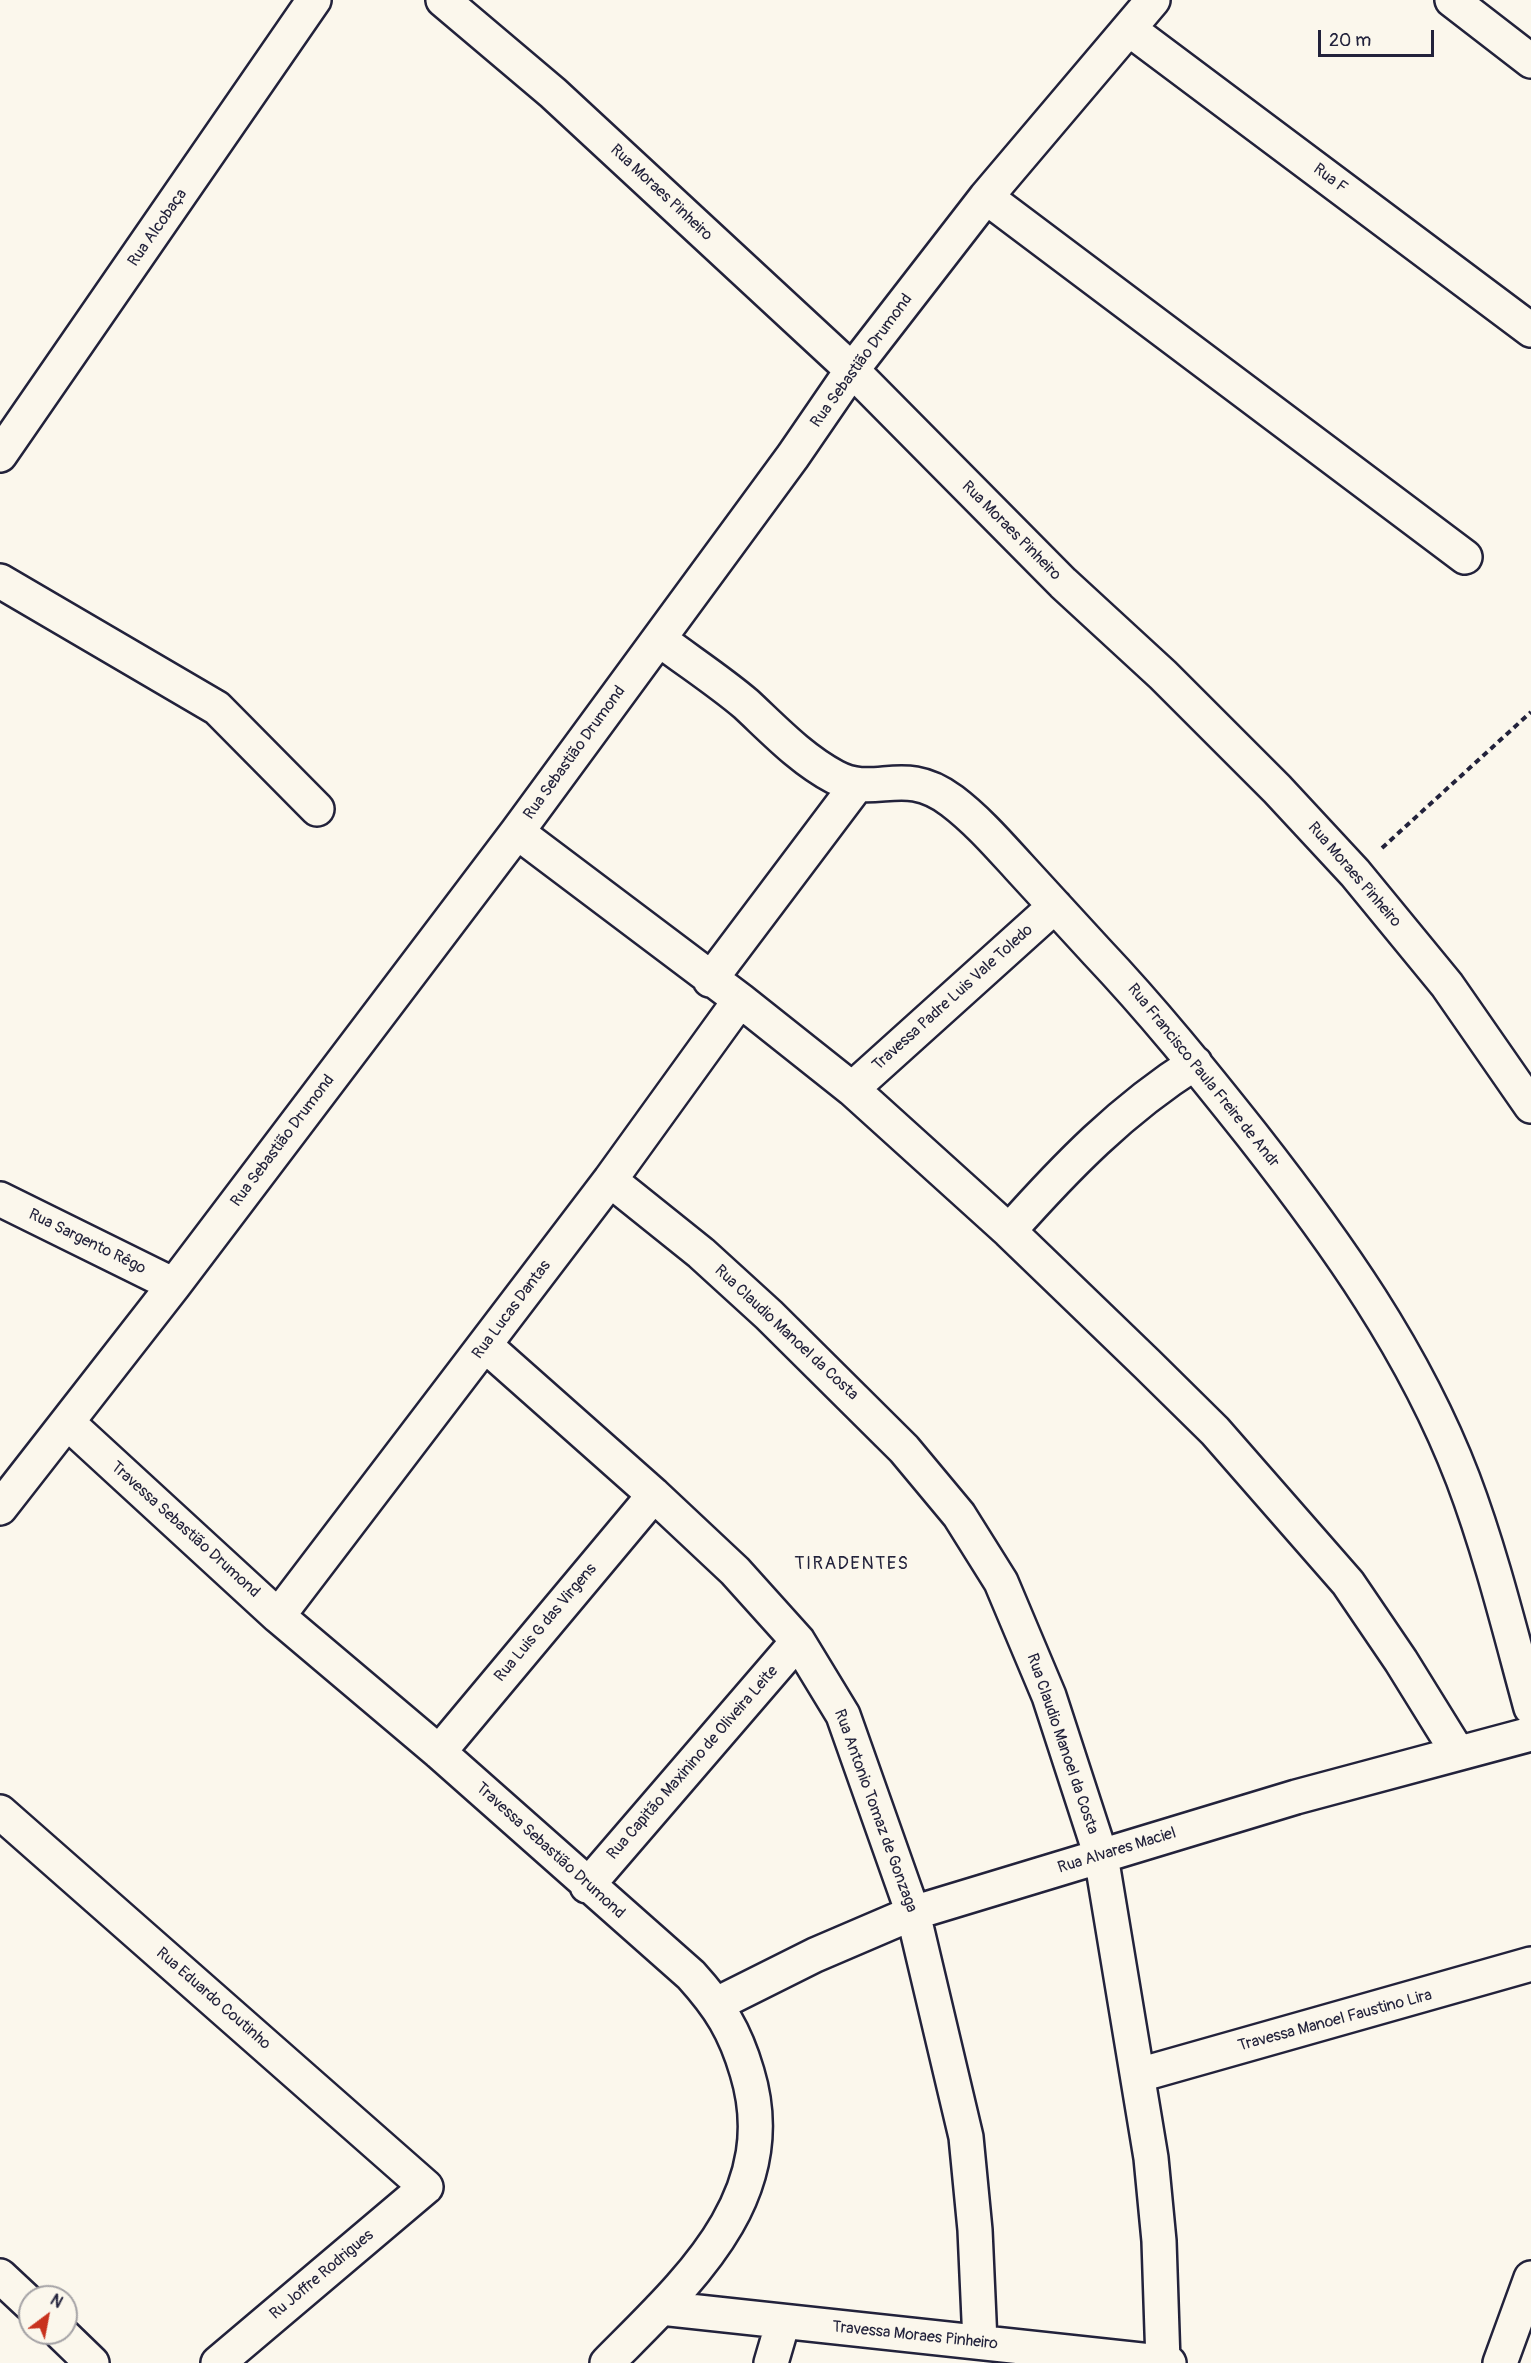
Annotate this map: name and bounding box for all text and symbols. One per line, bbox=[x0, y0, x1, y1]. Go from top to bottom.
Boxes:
scale bar bbox=[1321, 18, 1436, 56]
text: 20 m bbox=[1329, 29, 1371, 52]
street label: Rua Moraes Pinheiro bbox=[606, 141, 716, 245]
street label: Rua F bbox=[1309, 160, 1351, 198]
street label: Rua Alcobaça bbox=[124, 186, 192, 270]
street label: Rua Sebastião Drumond bbox=[807, 290, 917, 432]
street label: Rua Moraes Pinheiro bbox=[957, 477, 1065, 585]
street label: Rua Sebastião Drumond bbox=[520, 682, 630, 824]
street label: Rua Moraes Pinheiro bbox=[1303, 819, 1405, 931]
street label: Travessa Padre Luis Vale Toledo bbox=[869, 921, 1037, 1075]
street label: Rua Francisco Paula Freire de Andr bbox=[1123, 980, 1283, 1172]
street label: Rua Sebastião Drumond bbox=[227, 1071, 339, 1211]
street label: Rua Sargento Rêgo bbox=[25, 1205, 149, 1279]
street label: Rua Lucas Dantas bbox=[469, 1257, 555, 1363]
street label: Rua Claudio Manoel da Costa bbox=[710, 1261, 862, 1405]
street label: Travessa Sebastião Drumond bbox=[106, 1458, 264, 1602]
district label: TIRADENTES bbox=[794, 1553, 910, 1575]
street label: Rua Luis G das Virgens bbox=[491, 1560, 601, 1686]
street label: Rua Claudio Manoel da Costa bbox=[1022, 1651, 1102, 1837]
street label: Rua Capitão Maxinino de Oliveira Leite bbox=[603, 1662, 783, 1864]
street label: Rua Antonio Tomaz de Gonzaga bbox=[829, 1707, 921, 1915]
street label: Travessa Sebastião Drumond bbox=[471, 1779, 629, 1923]
street label: Rua Alvares Maciel bbox=[1056, 1824, 1178, 1878]
street label: Rua Eduardo Coutinho bbox=[152, 1944, 274, 2054]
street label: Travessa Manoel Faustino Lira bbox=[1236, 1986, 1434, 2056]
street label: Ru Joffre Rodrigues bbox=[266, 2226, 378, 2324]
north arrow bbox=[18, 2285, 78, 2345]
text: N bbox=[47, 2290, 66, 2313]
street label: Travessa Moraes Pinheiro bbox=[831, 2318, 999, 2354]

